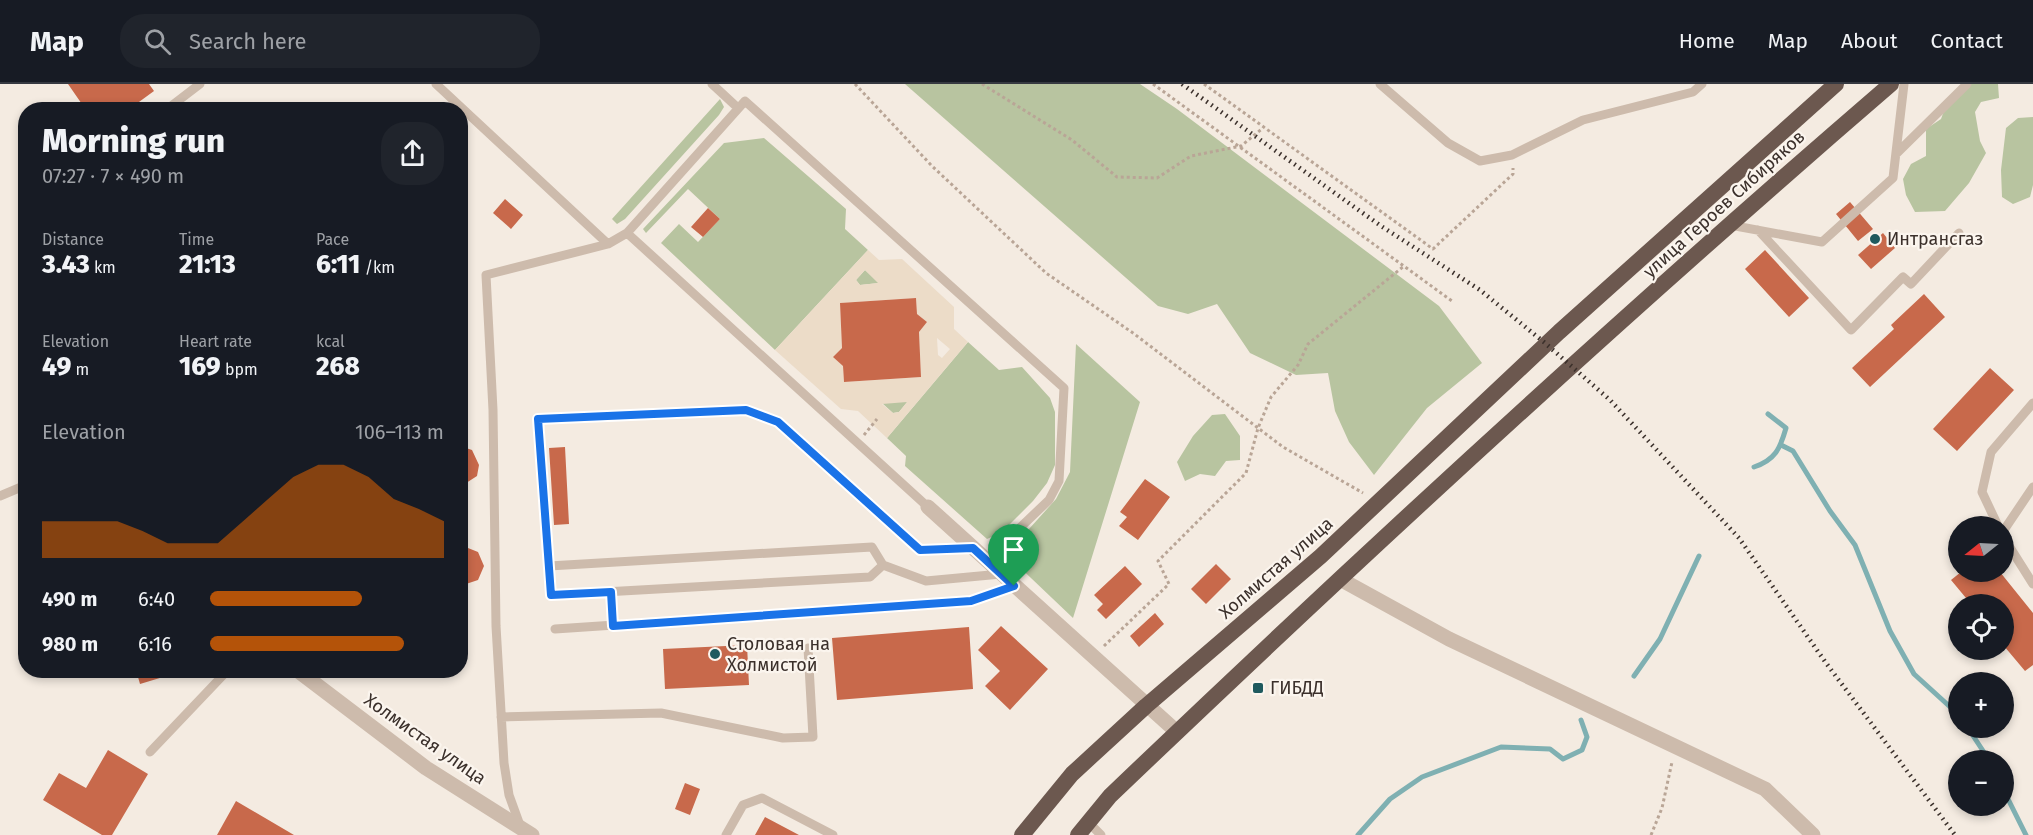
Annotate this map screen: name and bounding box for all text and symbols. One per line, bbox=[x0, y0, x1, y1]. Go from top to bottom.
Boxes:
search box bbox=[120, 14, 540, 68]
text: Map bbox=[30, 25, 84, 58]
icon: search bbox=[141, 25, 174, 58]
text: Search here bbox=[189, 28, 307, 55]
text: Home bbox=[1679, 28, 1735, 54]
text: Map bbox=[1768, 28, 1808, 54]
text: About bbox=[1841, 28, 1898, 54]
text: Contact bbox=[1931, 28, 2003, 54]
text: Morning run bbox=[42, 121, 225, 161]
button: share bbox=[381, 122, 444, 185]
street label: улица Героев Сибиряков bbox=[1639, 126, 1809, 282]
text: 07:27 · 7 × 490 m bbox=[42, 164, 184, 188]
place label: Интрансгаз bbox=[1887, 228, 1983, 250]
text: Distance bbox=[42, 230, 104, 249]
text: Time bbox=[179, 230, 214, 249]
text: Pace bbox=[316, 230, 349, 249]
marker: Интрансгаз bbox=[1868, 232, 1882, 246]
text: 3.43 bbox=[42, 249, 90, 280]
text: 21:13 bbox=[179, 249, 236, 280]
text: 6:11 bbox=[316, 249, 360, 280]
text: km bbox=[90, 258, 116, 277]
text: /km bbox=[360, 258, 395, 277]
text: Elevation bbox=[42, 332, 109, 351]
text: Heart rate bbox=[179, 332, 252, 351]
text: kcal bbox=[316, 332, 345, 351]
text: 49 bbox=[42, 351, 71, 382]
text: 169 bbox=[179, 351, 221, 382]
text: 268 bbox=[316, 351, 360, 382]
text: m bbox=[71, 360, 89, 379]
text: bpm bbox=[221, 360, 258, 379]
text: Elevation bbox=[42, 420, 126, 444]
text: 106–113 m bbox=[355, 420, 444, 444]
street label: Холмистая улица bbox=[1215, 513, 1337, 623]
north arrow bbox=[1948, 516, 2014, 582]
map controls bbox=[1948, 516, 2014, 816]
pin bbox=[988, 524, 1039, 586]
icon: arrive bbox=[997, 533, 1030, 566]
text: 490 m bbox=[42, 587, 97, 611]
text: 6:40 bbox=[138, 587, 175, 611]
button: locate bbox=[1948, 594, 2014, 660]
text: 980 m bbox=[42, 632, 98, 656]
text: 6:16 bbox=[138, 632, 172, 656]
place label: Столовая на Холмистой bbox=[727, 633, 830, 676]
marker: Столовая на Холмистой bbox=[708, 647, 722, 661]
button: + bbox=[1948, 672, 2014, 738]
place label: ГИБДД bbox=[1270, 677, 1324, 699]
marker: ГИБДД bbox=[1251, 681, 1265, 695]
street label: Холмистая улица bbox=[360, 689, 490, 789]
button: − bbox=[1948, 750, 2014, 816]

